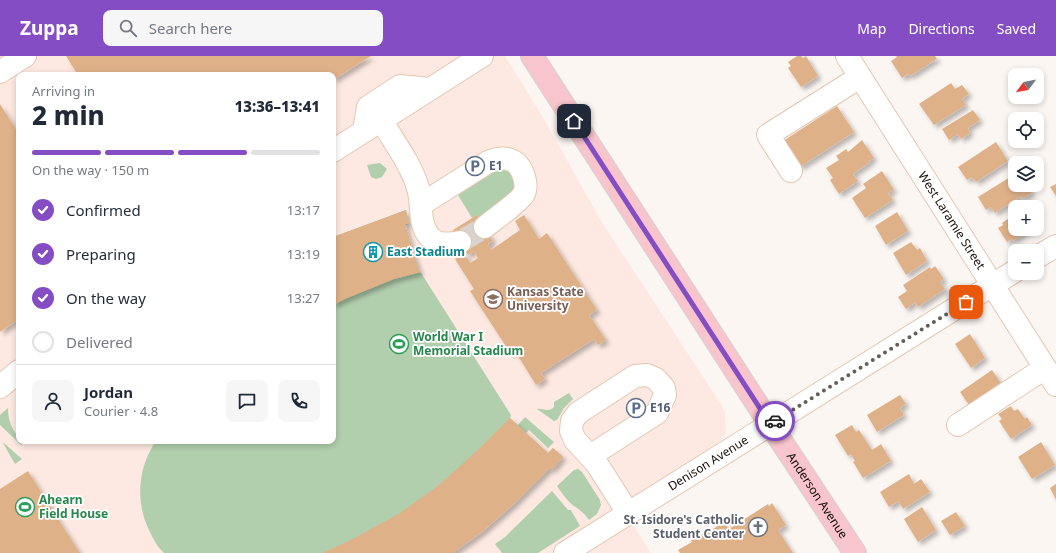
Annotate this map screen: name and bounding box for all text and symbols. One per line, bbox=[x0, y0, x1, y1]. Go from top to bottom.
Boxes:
search box bbox=[103, 10, 383, 46]
text: Zuppa bbox=[20, 15, 79, 41]
icon: search bbox=[117, 17, 139, 39]
text: Search here bbox=[149, 18, 232, 38]
text: Map bbox=[857, 19, 886, 38]
text: Directions bbox=[908, 19, 975, 38]
text: Saved bbox=[997, 19, 1036, 38]
north arrow bbox=[1008, 68, 1044, 104]
map controls bbox=[1008, 68, 1044, 280]
text: Arriving in bbox=[32, 82, 95, 100]
text: 13:36–13:41 bbox=[235, 96, 320, 116]
text: 2 min bbox=[32, 97, 105, 133]
pin bbox=[557, 104, 591, 138]
icon: home bbox=[563, 110, 585, 132]
button: locate bbox=[1008, 112, 1044, 148]
parking icon: E1 bbox=[464, 155, 486, 177]
button: layers bbox=[1008, 156, 1044, 192]
place label: E1 bbox=[489, 157, 503, 174]
text: On the way · 150 m bbox=[32, 161, 149, 179]
street label: West Laramie Street bbox=[914, 168, 990, 273]
icon: check bbox=[32, 199, 54, 221]
text: Confirmed bbox=[66, 200, 141, 220]
button: + bbox=[1008, 200, 1044, 236]
text: 13:17 bbox=[287, 201, 320, 219]
building icon: East Stadium bbox=[362, 241, 384, 263]
icon: check bbox=[32, 243, 54, 265]
place label: East Stadium bbox=[387, 243, 465, 260]
text: Preparing bbox=[66, 244, 136, 264]
button: − bbox=[1008, 244, 1044, 280]
text: 13:19 bbox=[287, 245, 320, 263]
place label: Kansas State University bbox=[507, 283, 584, 314]
pin bbox=[949, 285, 983, 319]
icon: check bbox=[32, 287, 54, 309]
text: On the way bbox=[66, 288, 146, 308]
school or university icon: Kansas State University bbox=[482, 288, 504, 310]
text: 13:27 bbox=[287, 289, 320, 307]
icon: bag bbox=[955, 291, 977, 313]
place label: World War I Memorial Stadium bbox=[413, 328, 523, 359]
text: Delivered bbox=[66, 332, 133, 352]
sports icon: World War I Memorial Stadium bbox=[388, 333, 410, 355]
button: person bbox=[32, 380, 74, 422]
button: chat bbox=[226, 380, 268, 422]
button: phone bbox=[278, 380, 320, 422]
text: Jordan bbox=[84, 382, 133, 402]
parking icon: E16 bbox=[625, 397, 647, 419]
place label: E16 bbox=[650, 399, 671, 416]
courier bbox=[755, 401, 795, 441]
text: Courier · 4.8 bbox=[84, 402, 158, 420]
icon: car bbox=[764, 410, 786, 432]
street label: Denison Avenue bbox=[665, 431, 752, 494]
street label: Anderson Avenue bbox=[783, 449, 852, 542]
place label: Ahearn Field House bbox=[39, 491, 108, 522]
sports icon: Ahearn Field House bbox=[14, 496, 36, 518]
place label: St. Isidore's Catholic Student Center bbox=[623, 511, 745, 542]
church icon: St. Isidore's Catholic Student Center bbox=[747, 516, 769, 538]

